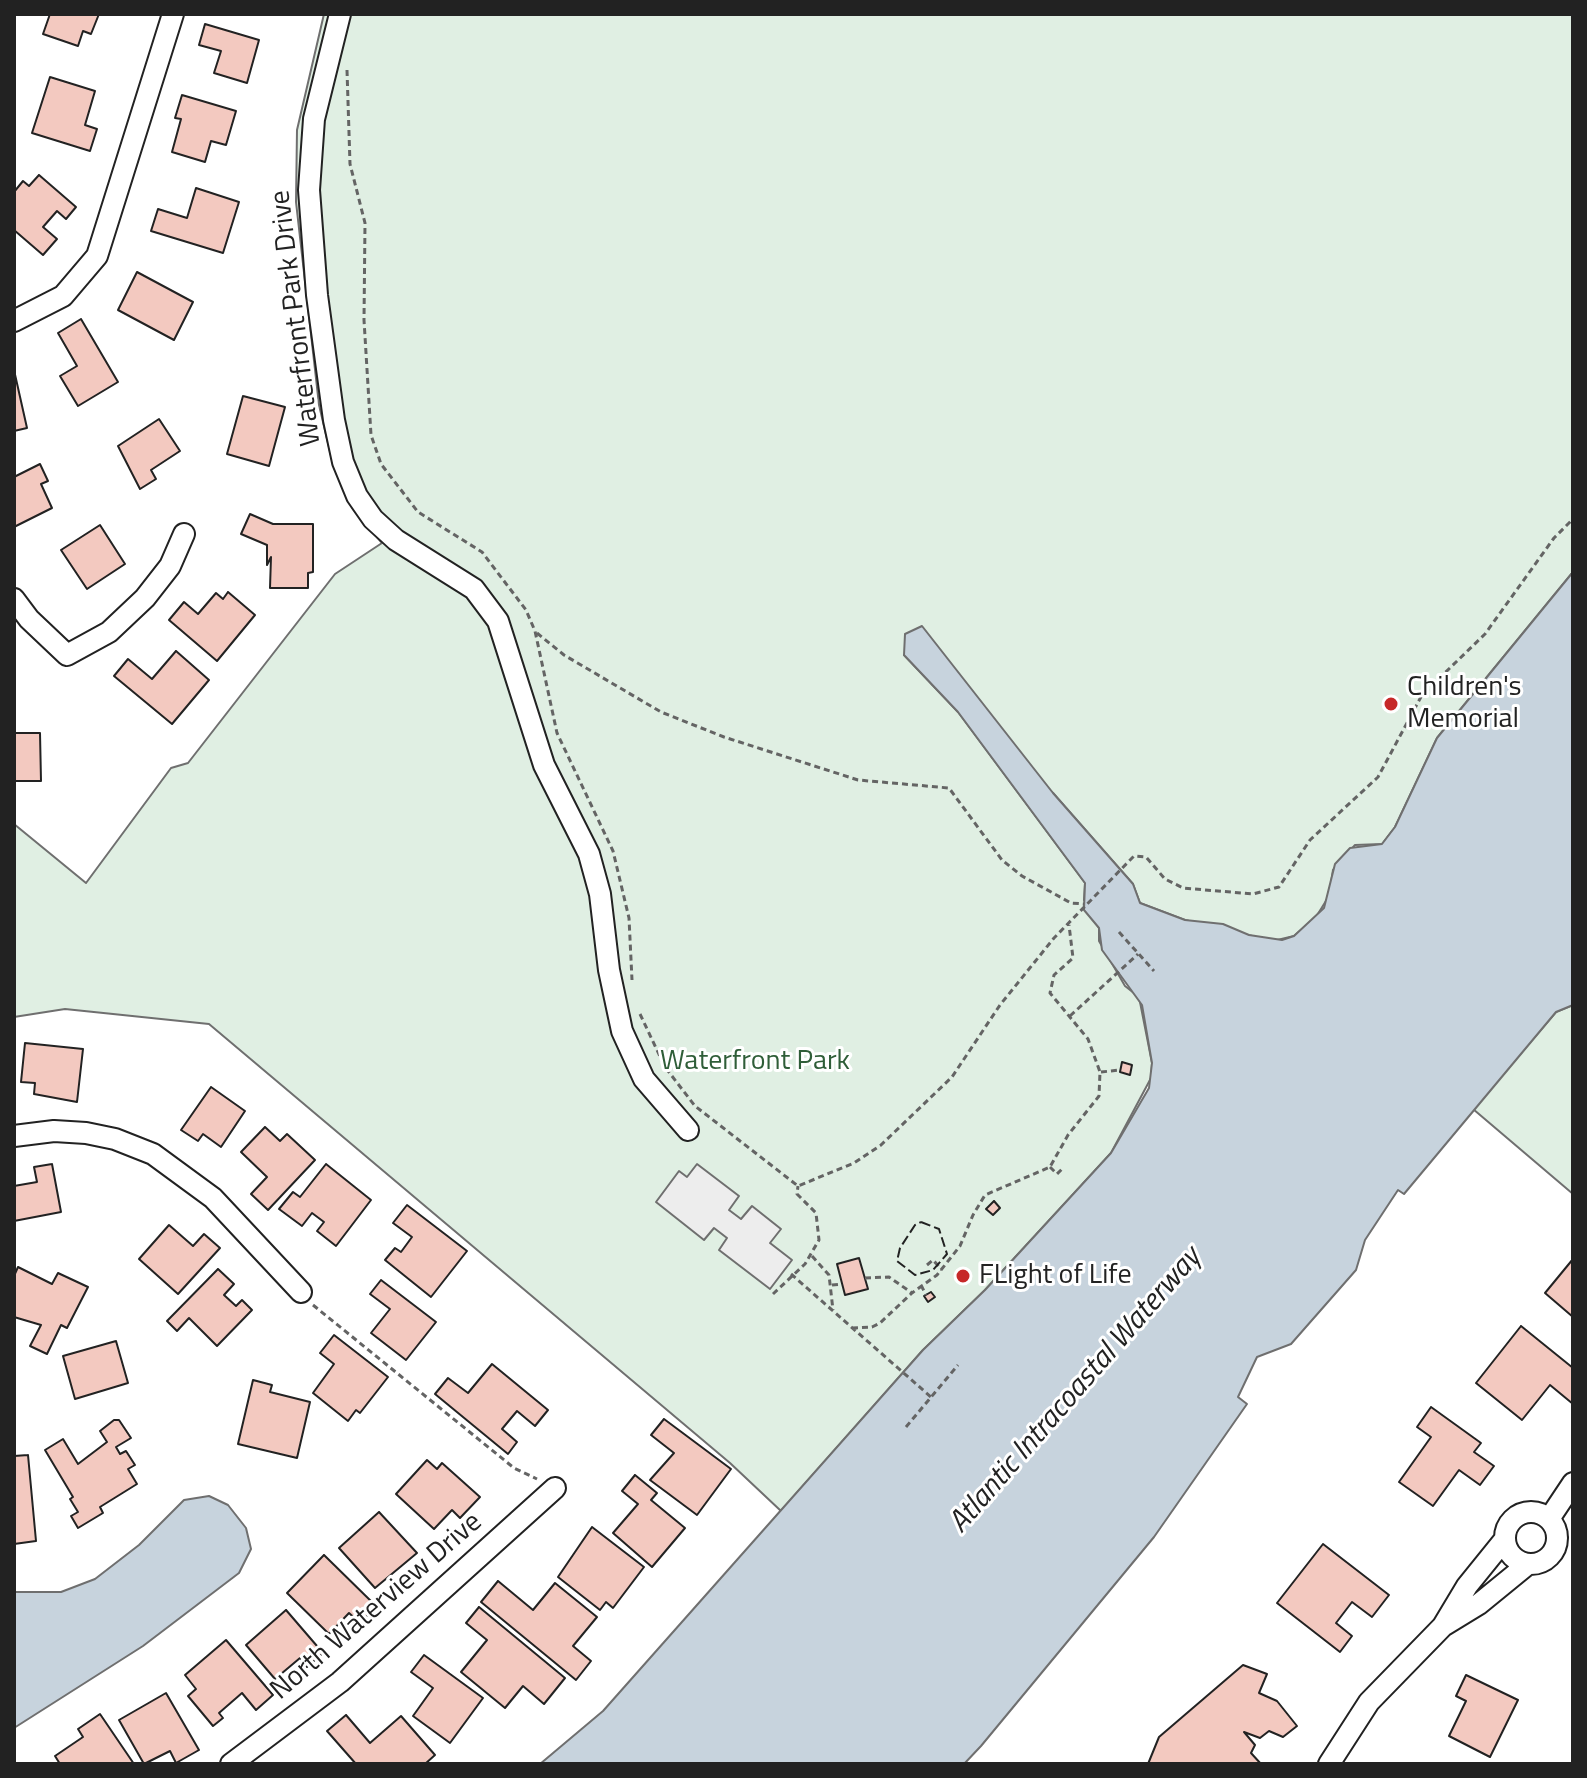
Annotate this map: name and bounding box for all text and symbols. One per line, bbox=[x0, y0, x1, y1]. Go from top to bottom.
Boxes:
street label: Waterfront Park Drive bbox=[265, 188, 329, 448]
place label: Children's Memorial bbox=[1407, 671, 1522, 737]
marker: Children's Memorial bbox=[1382, 695, 1400, 713]
park label: Waterfront Park bbox=[660, 1045, 850, 1079]
water label: Atlantic Intracoastal Waterway bbox=[942, 1241, 1210, 1541]
place label: FLight of Life bbox=[979, 1259, 1132, 1293]
marker: FLight of Life bbox=[954, 1267, 972, 1285]
street label: North Waterview Drive bbox=[265, 1506, 489, 1708]

